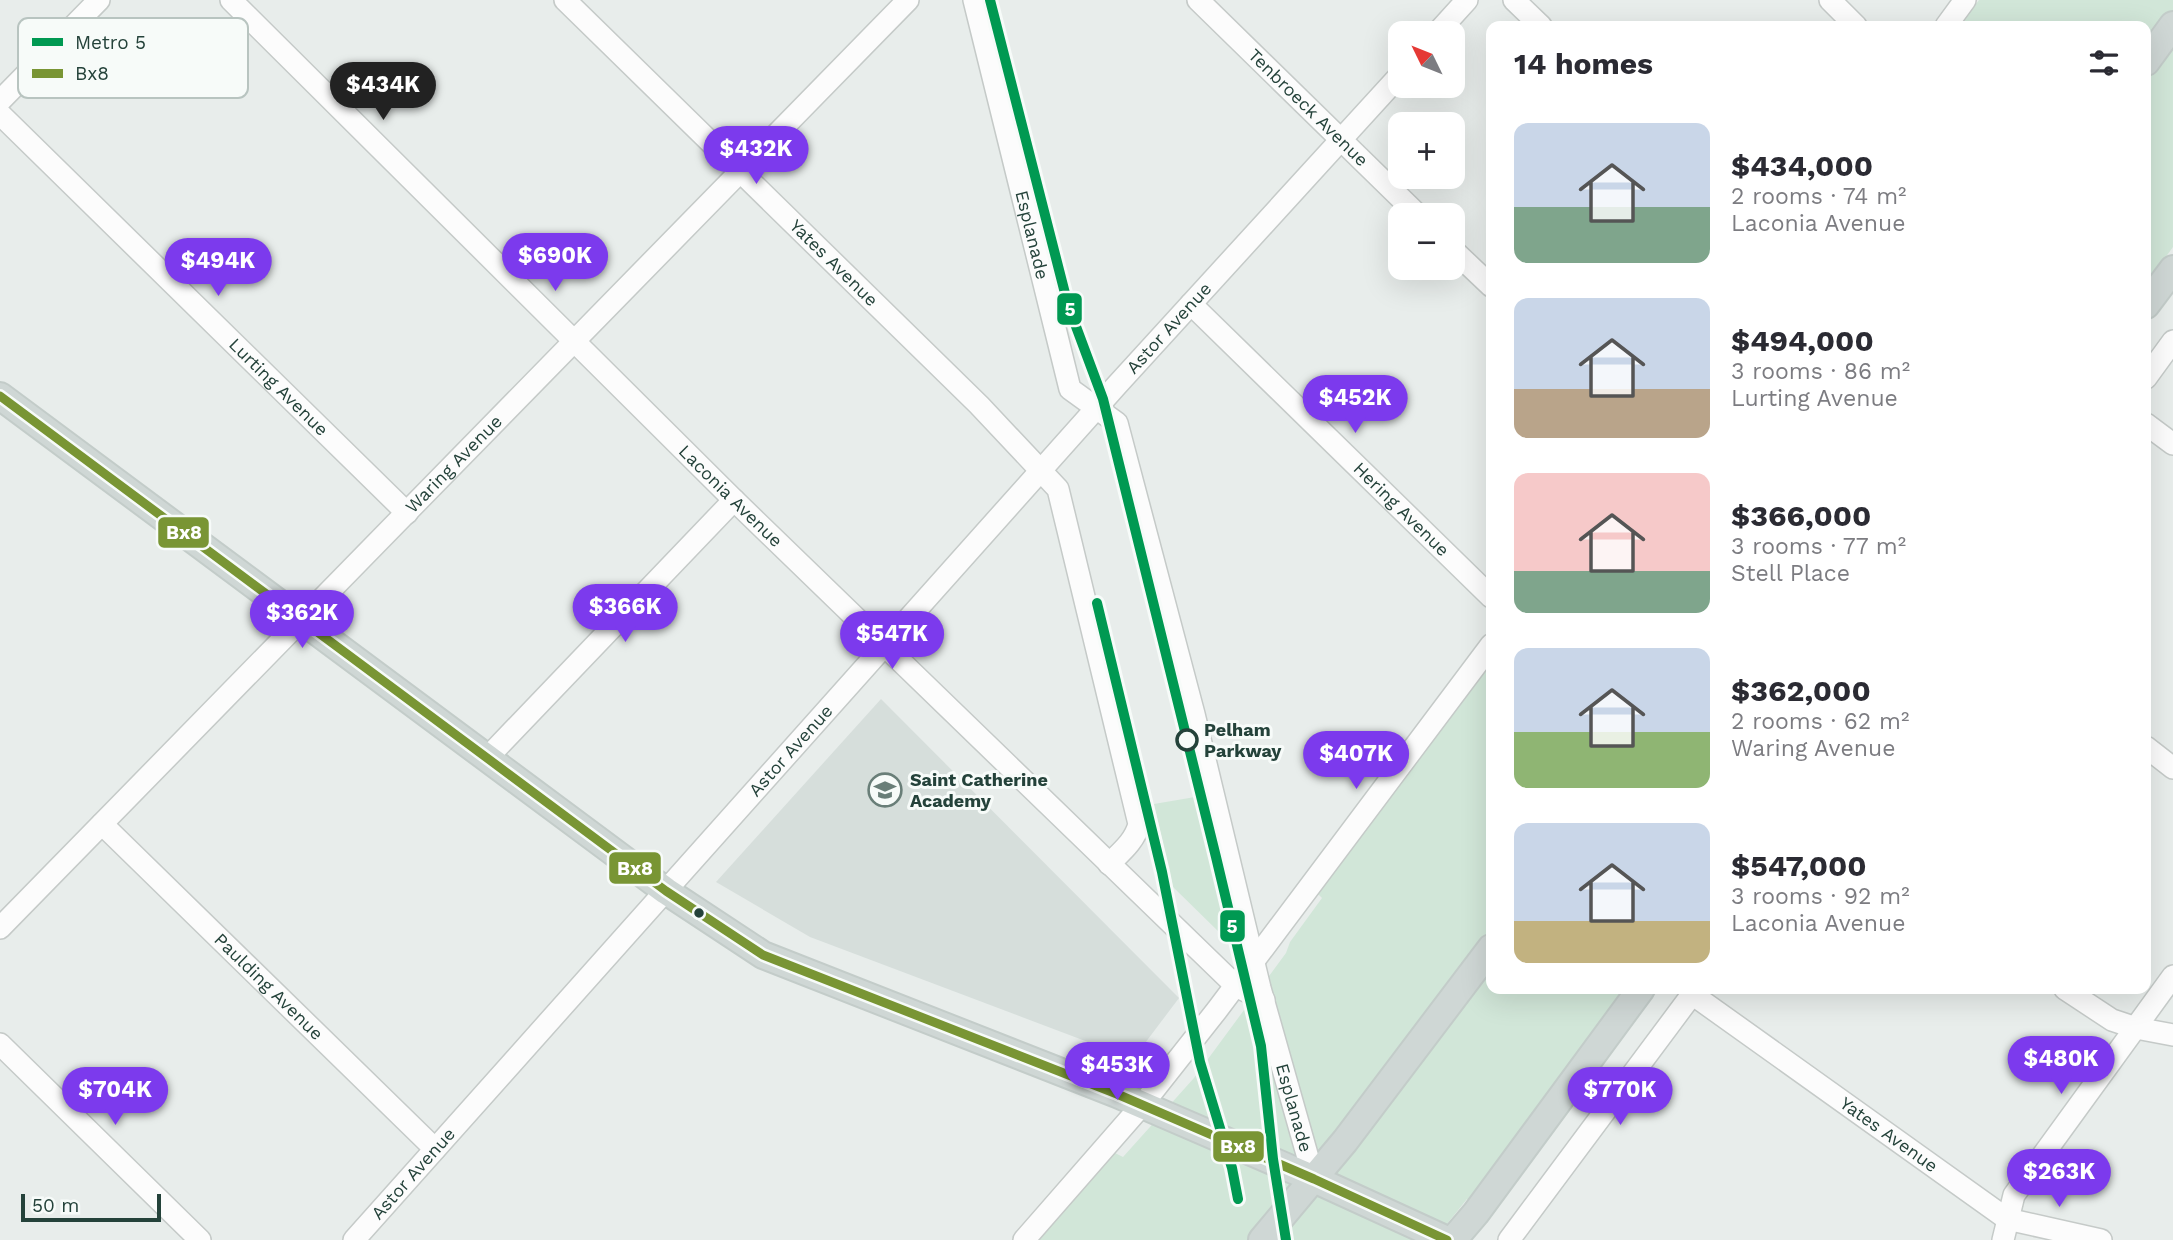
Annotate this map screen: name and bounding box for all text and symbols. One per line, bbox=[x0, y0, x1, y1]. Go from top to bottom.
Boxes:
legend bbox=[18, 18, 248, 98]
north arrow bbox=[1388, 21, 1465, 98]
map controls bbox=[1388, 21, 1465, 280]
text: Metro 5 bbox=[75, 31, 146, 54]
street label: Tenbroeck Avenue bbox=[1244, 44, 1373, 170]
icon: filters bbox=[2085, 44, 2123, 82]
text: 14 homes bbox=[1514, 46, 1653, 81]
text: Bx8 bbox=[75, 62, 109, 85]
pin: $434K bbox=[334, 62, 432, 122]
text: $434K bbox=[346, 71, 420, 98]
button: + bbox=[1388, 112, 1465, 189]
pin: $432K bbox=[707, 127, 805, 186]
text: $432K bbox=[720, 135, 792, 162]
text: $434,000 bbox=[1731, 148, 1873, 183]
icon: home bbox=[1570, 151, 1654, 235]
text: 2 rooms · 74 m² bbox=[1731, 183, 1906, 210]
street label: Esplanade bbox=[1011, 188, 1054, 282]
button: − bbox=[1388, 203, 1465, 280]
text: Laconia Avenue bbox=[1731, 210, 1906, 237]
street label: Yates Avenue bbox=[786, 215, 883, 310]
pin: $690K bbox=[506, 233, 604, 293]
pin: $494K bbox=[169, 238, 267, 298]
text: $690K bbox=[518, 242, 592, 269]
text: $494K bbox=[181, 247, 255, 274]
street label: Astor Avenue bbox=[1122, 278, 1215, 378]
line badge: 5 bbox=[1056, 292, 1083, 326]
text: 5 bbox=[1064, 298, 1076, 321]
text: $494,000 bbox=[1731, 323, 1874, 358]
icon: home bbox=[1570, 326, 1654, 410]
street label: Lurting Avenue bbox=[225, 333, 333, 440]
text: 3 rooms · 86 m² bbox=[1731, 358, 1910, 385]
pin: $452K bbox=[1306, 376, 1404, 435]
text: $452K bbox=[1319, 384, 1391, 411]
text: Lurting Avenue bbox=[1731, 385, 1898, 412]
street label: Waring Avenue bbox=[401, 410, 506, 517]
street label: Laconia Avenue bbox=[675, 440, 787, 551]
street label: Hering Avenue bbox=[1349, 458, 1454, 560]
text: $366,000 bbox=[1731, 498, 1871, 533]
icon: home bbox=[1570, 501, 1654, 585]
line badge: Bx8 bbox=[157, 516, 210, 549]
text: Bx8 bbox=[166, 521, 202, 544]
text: 3 rooms · 77 m² bbox=[1731, 533, 1906, 560]
text: Stell Place bbox=[1731, 560, 1850, 587]
pin: $366K bbox=[576, 584, 674, 644]
pin: $362K bbox=[253, 590, 351, 650]
text: $366K bbox=[589, 593, 661, 620]
text: $362K bbox=[266, 599, 338, 626]
pin: $547K bbox=[843, 612, 941, 671]
text: $547K bbox=[856, 620, 928, 647]
text: $362,000 bbox=[1731, 673, 1871, 708]
icon: home bbox=[1570, 676, 1654, 760]
street label: Astor Avenue bbox=[744, 700, 837, 800]
text: 2 rooms · 62 m² bbox=[1731, 708, 1909, 735]
place label: Pelham Parkway bbox=[1204, 719, 1282, 761]
marker: Pelham Parkway bbox=[1176, 729, 1198, 751]
pin: $407K bbox=[1307, 732, 1405, 791]
text: Waring Avenue bbox=[1731, 735, 1895, 762]
text: $407K bbox=[1319, 740, 1393, 767]
place label: Saint Catherine Academy bbox=[910, 769, 1048, 811]
school or university icon: Saint Catherine Academy bbox=[866, 771, 904, 809]
text: $547,000 bbox=[1731, 848, 1867, 883]
line badge: Bx8 bbox=[608, 851, 662, 885]
icon: home bbox=[1570, 851, 1654, 935]
text: Bx8 bbox=[617, 857, 653, 880]
text: 3 rooms · 92 m² bbox=[1731, 883, 1910, 910]
unlabelled marker bbox=[692, 906, 706, 920]
line badge: 5 bbox=[1219, 909, 1246, 943]
text: Laconia Avenue bbox=[1731, 910, 1906, 937]
text: 5 bbox=[1226, 915, 1238, 938]
street label: Paulding Avenue bbox=[210, 929, 328, 1044]
pin: $480K bbox=[2012, 1036, 2110, 1096]
pin: $453K bbox=[1068, 1042, 1166, 1102]
text: $480K bbox=[2024, 1045, 2098, 1072]
text: $453K bbox=[1081, 1051, 1153, 1078]
street label: Esplanade bbox=[1272, 1061, 1317, 1154]
pin: $704K bbox=[66, 1068, 164, 1127]
pin: $770K bbox=[1571, 1068, 1669, 1127]
text: $704K bbox=[78, 1076, 152, 1103]
text: $770K bbox=[1584, 1076, 1656, 1103]
street label: Yates Avenue bbox=[1836, 1092, 1942, 1176]
street label: Astor Avenue bbox=[367, 1123, 459, 1223]
line badge: Bx8 bbox=[1212, 1130, 1265, 1163]
text: Bx8 bbox=[1220, 1135, 1256, 1158]
pin: $263K bbox=[2010, 1150, 2108, 1209]
text: $263K bbox=[2023, 1158, 2095, 1185]
scale bar bbox=[21, 1191, 161, 1223]
text: 50 m bbox=[32, 1194, 79, 1217]

